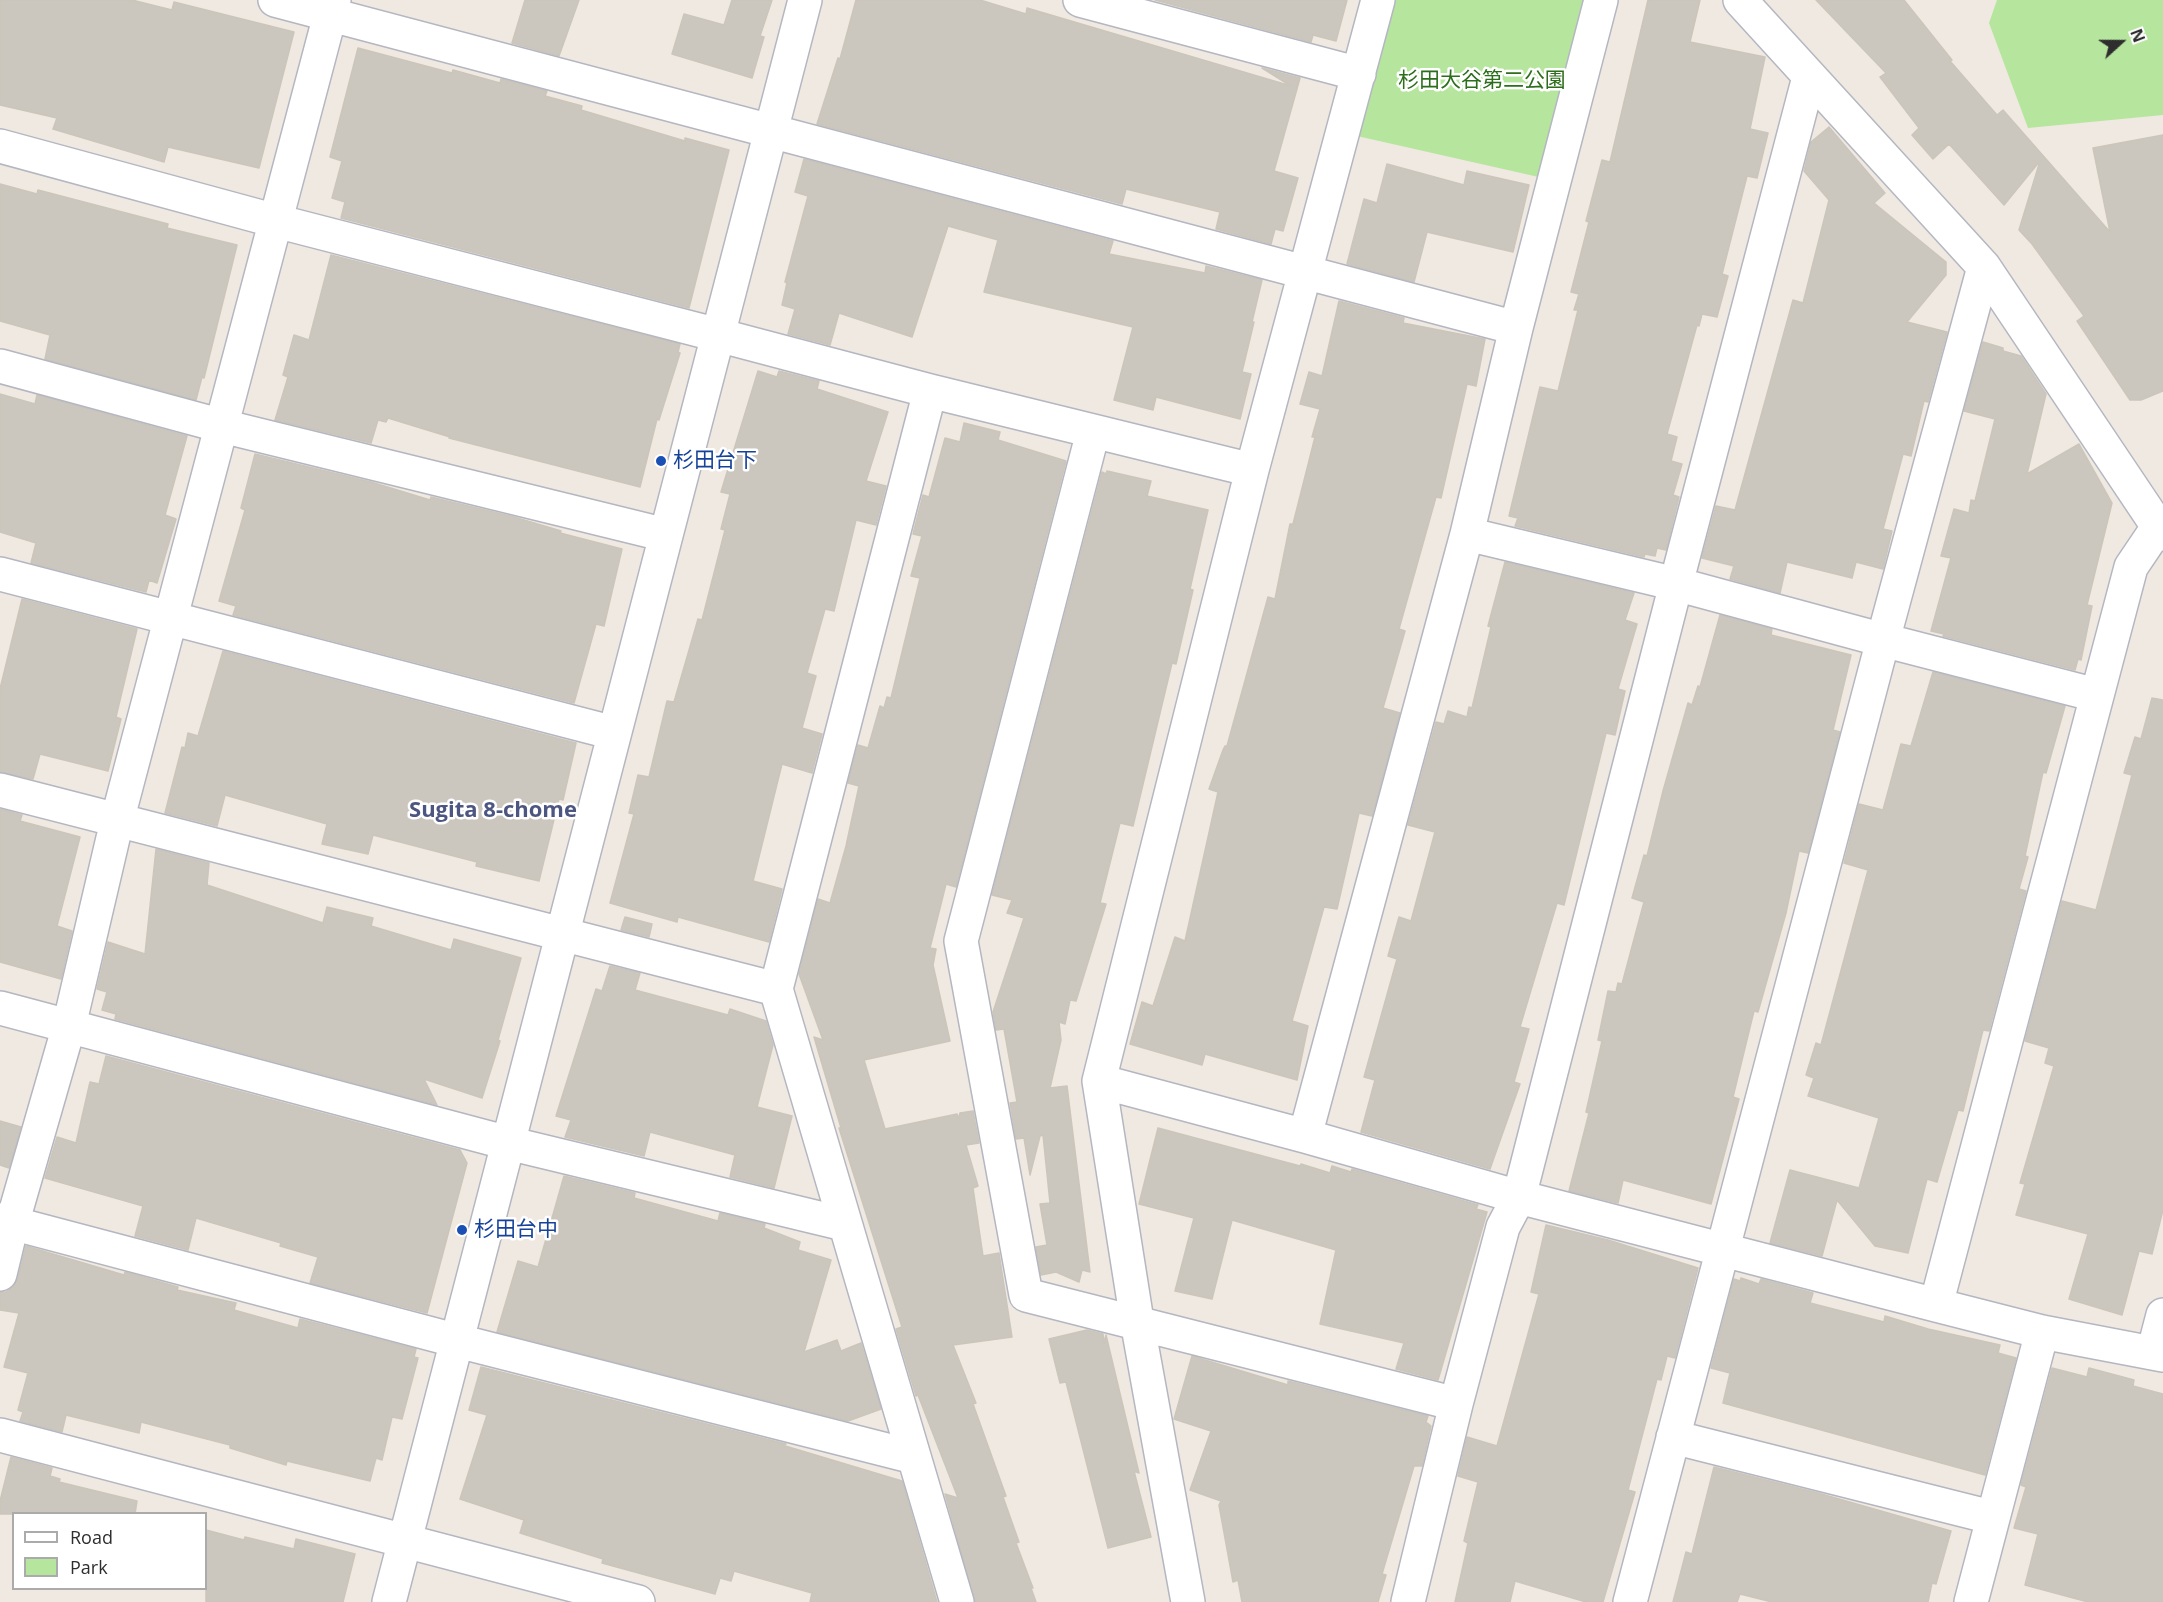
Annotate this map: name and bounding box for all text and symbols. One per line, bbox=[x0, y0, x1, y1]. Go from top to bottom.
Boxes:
north arrow bbox=[2091, 12, 2151, 72]
text: N bbox=[2125, 26, 2150, 46]
park label: 杉田大谷第二公園 bbox=[1398, 68, 1566, 94]
place label: 杉田台下 bbox=[673, 448, 757, 474]
marker: 杉田台下 bbox=[654, 454, 668, 468]
district label: Sugita 8-chome bbox=[409, 798, 577, 824]
place label: 杉田台中 bbox=[474, 1217, 558, 1243]
marker: 杉田台中 bbox=[455, 1223, 469, 1237]
legend bbox=[12, 1512, 207, 1590]
text: Road bbox=[70, 1525, 113, 1549]
text: Park bbox=[70, 1555, 108, 1579]

